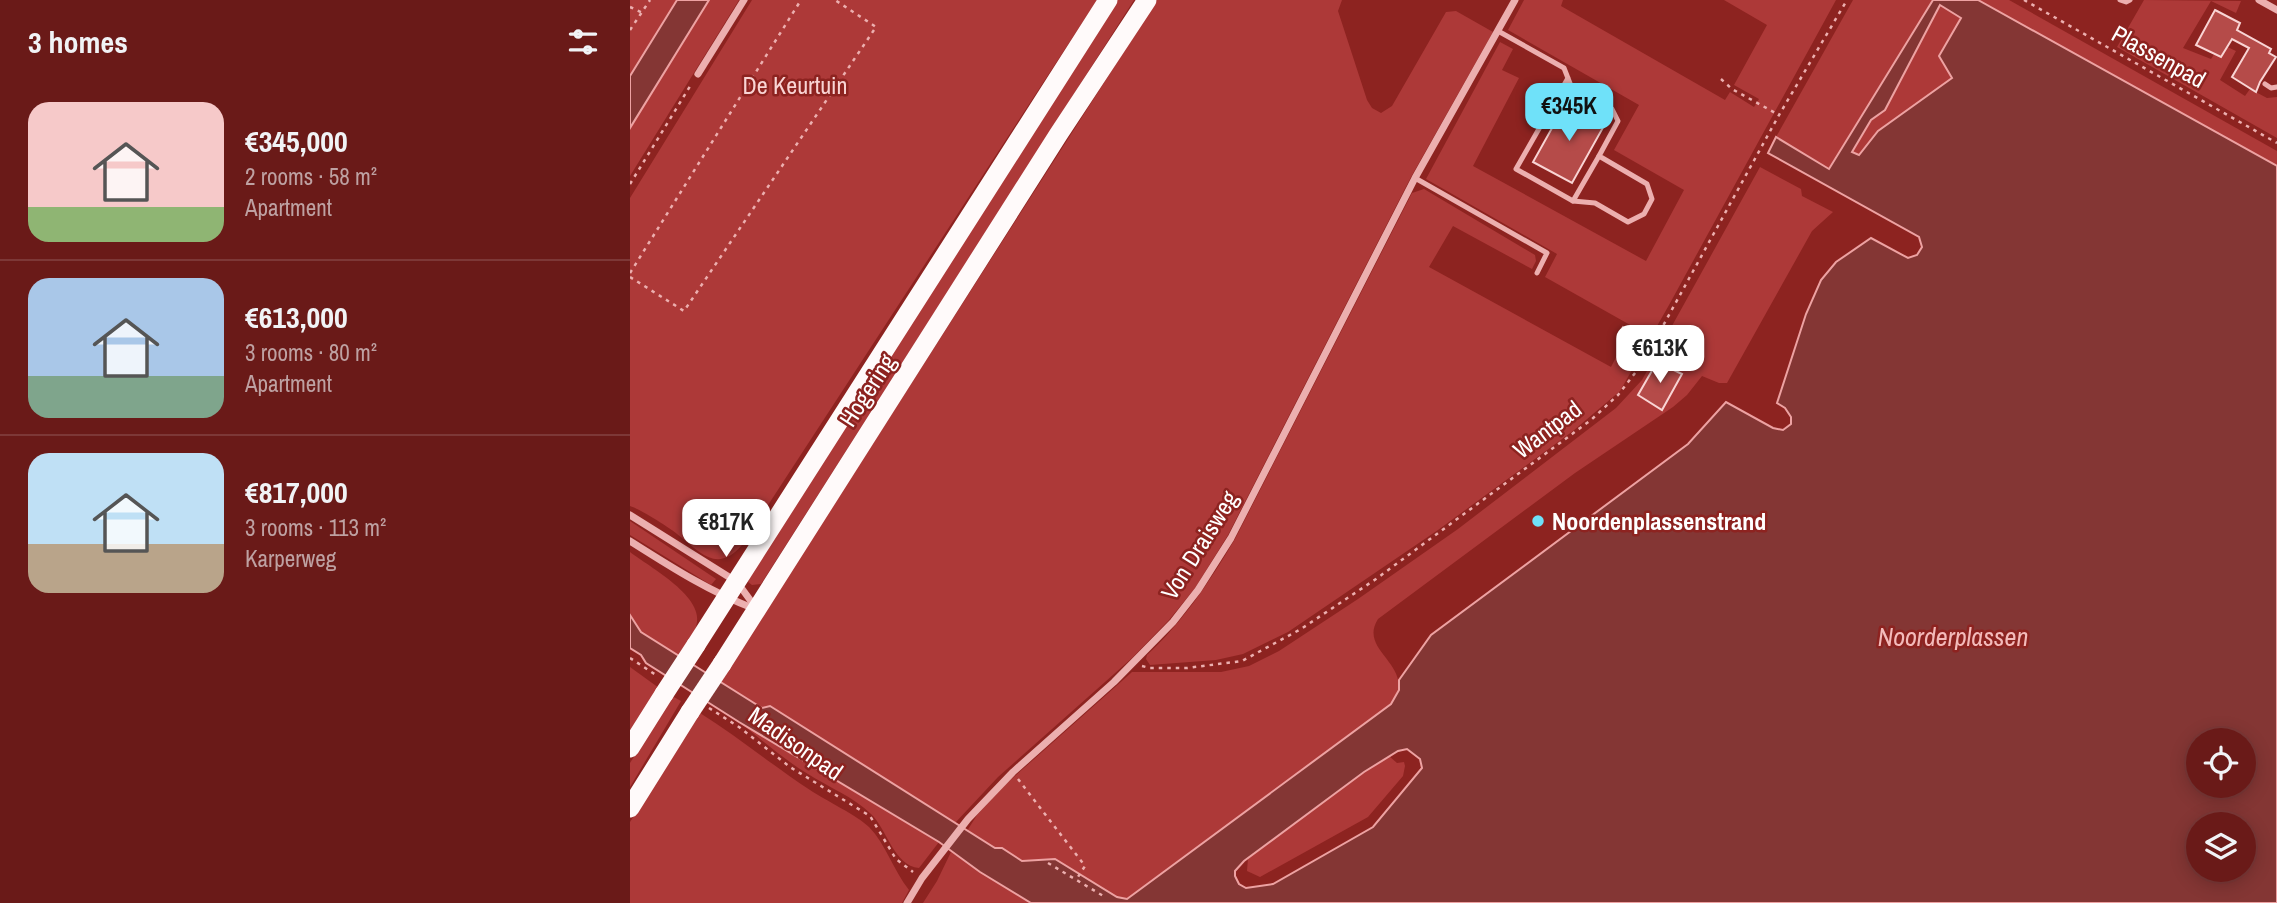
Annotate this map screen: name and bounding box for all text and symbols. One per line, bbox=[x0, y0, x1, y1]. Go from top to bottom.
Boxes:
street label: Plassenpad bbox=[2106, 17, 2212, 95]
text: 3 homes bbox=[28, 22, 128, 62]
icon: filters bbox=[564, 23, 602, 61]
park label: De Keurtuin bbox=[742, 69, 848, 101]
pin: €345K bbox=[1520, 83, 1618, 143]
text: €345K bbox=[1541, 90, 1597, 121]
text: €345,000 bbox=[245, 121, 348, 161]
icon: home bbox=[84, 130, 168, 214]
text: 2 rooms · 58 m² bbox=[245, 161, 377, 192]
text: Apartment bbox=[245, 192, 332, 223]
text: €613,000 bbox=[245, 297, 348, 337]
icon: home bbox=[84, 306, 168, 390]
pin: €613K bbox=[1611, 326, 1709, 385]
text: €613K bbox=[1632, 332, 1688, 363]
text: 3 rooms · 80 m² bbox=[245, 337, 377, 368]
street label: Hogering bbox=[832, 347, 902, 433]
text: Apartment bbox=[245, 368, 332, 399]
street label: Wantpad bbox=[1506, 393, 1588, 465]
text: €817,000 bbox=[245, 472, 348, 512]
icon: home bbox=[84, 481, 168, 565]
street label: Von Draisweg bbox=[1153, 485, 1245, 605]
pin: €817K bbox=[677, 500, 775, 559]
place label: Noordenplassenstrand bbox=[1552, 505, 1766, 537]
text: €817K bbox=[698, 506, 754, 537]
text: 3 rooms · 113 m² bbox=[245, 512, 386, 543]
marker: Noordenplassenstrand bbox=[1530, 513, 1546, 529]
text: Karperweg bbox=[245, 543, 336, 574]
water label: Noorderplassen bbox=[1878, 619, 2028, 654]
street label: Madisonpad bbox=[742, 699, 850, 787]
map controls bbox=[2186, 728, 2256, 882]
button: locate bbox=[2186, 728, 2256, 798]
button: layers bbox=[2186, 812, 2256, 882]

